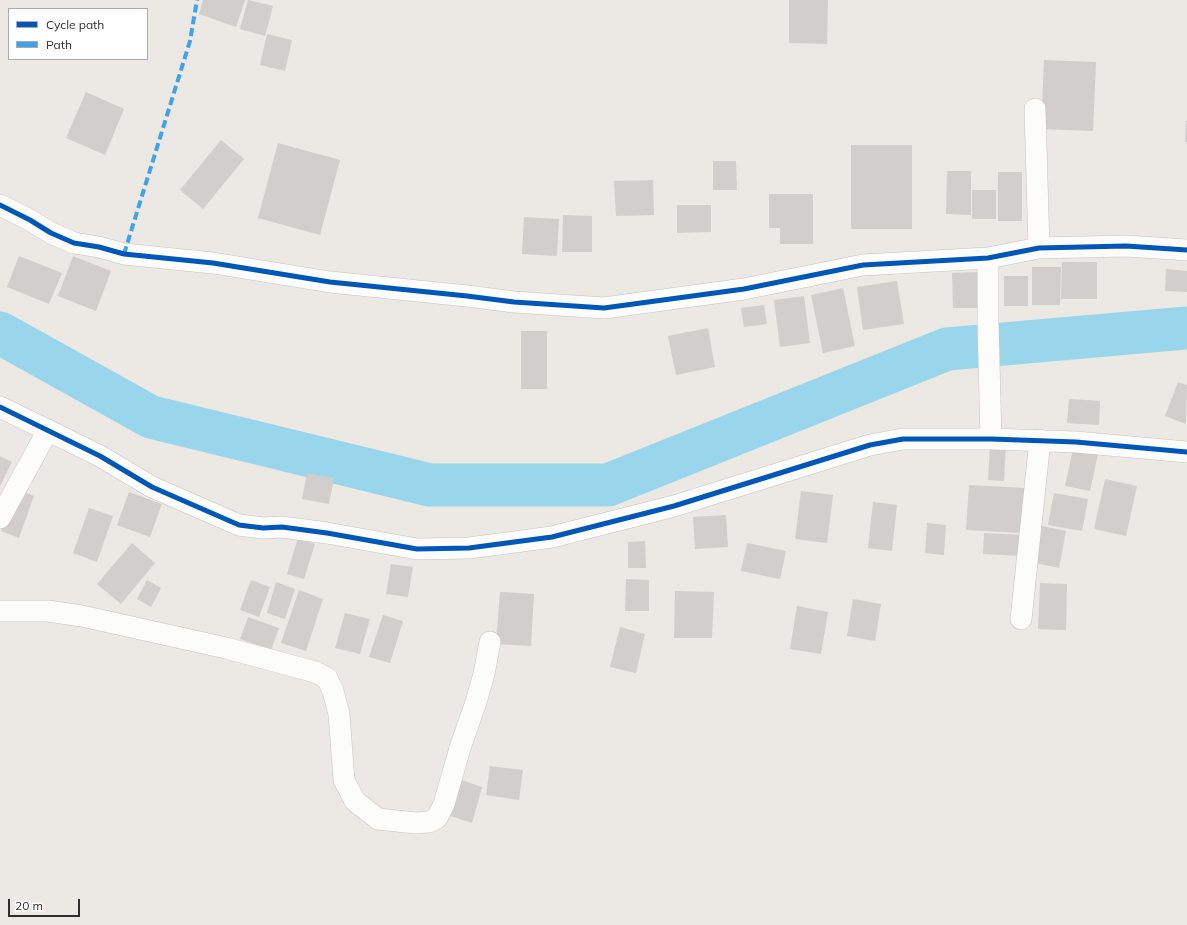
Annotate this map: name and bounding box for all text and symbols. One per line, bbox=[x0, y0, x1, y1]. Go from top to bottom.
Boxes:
legend bbox=[8, 8, 148, 60]
text: Cycle path bbox=[46, 17, 104, 32]
text: Path bbox=[46, 37, 72, 52]
scale bar bbox=[10, 891, 82, 917]
text: 20 m bbox=[15, 898, 43, 913]

